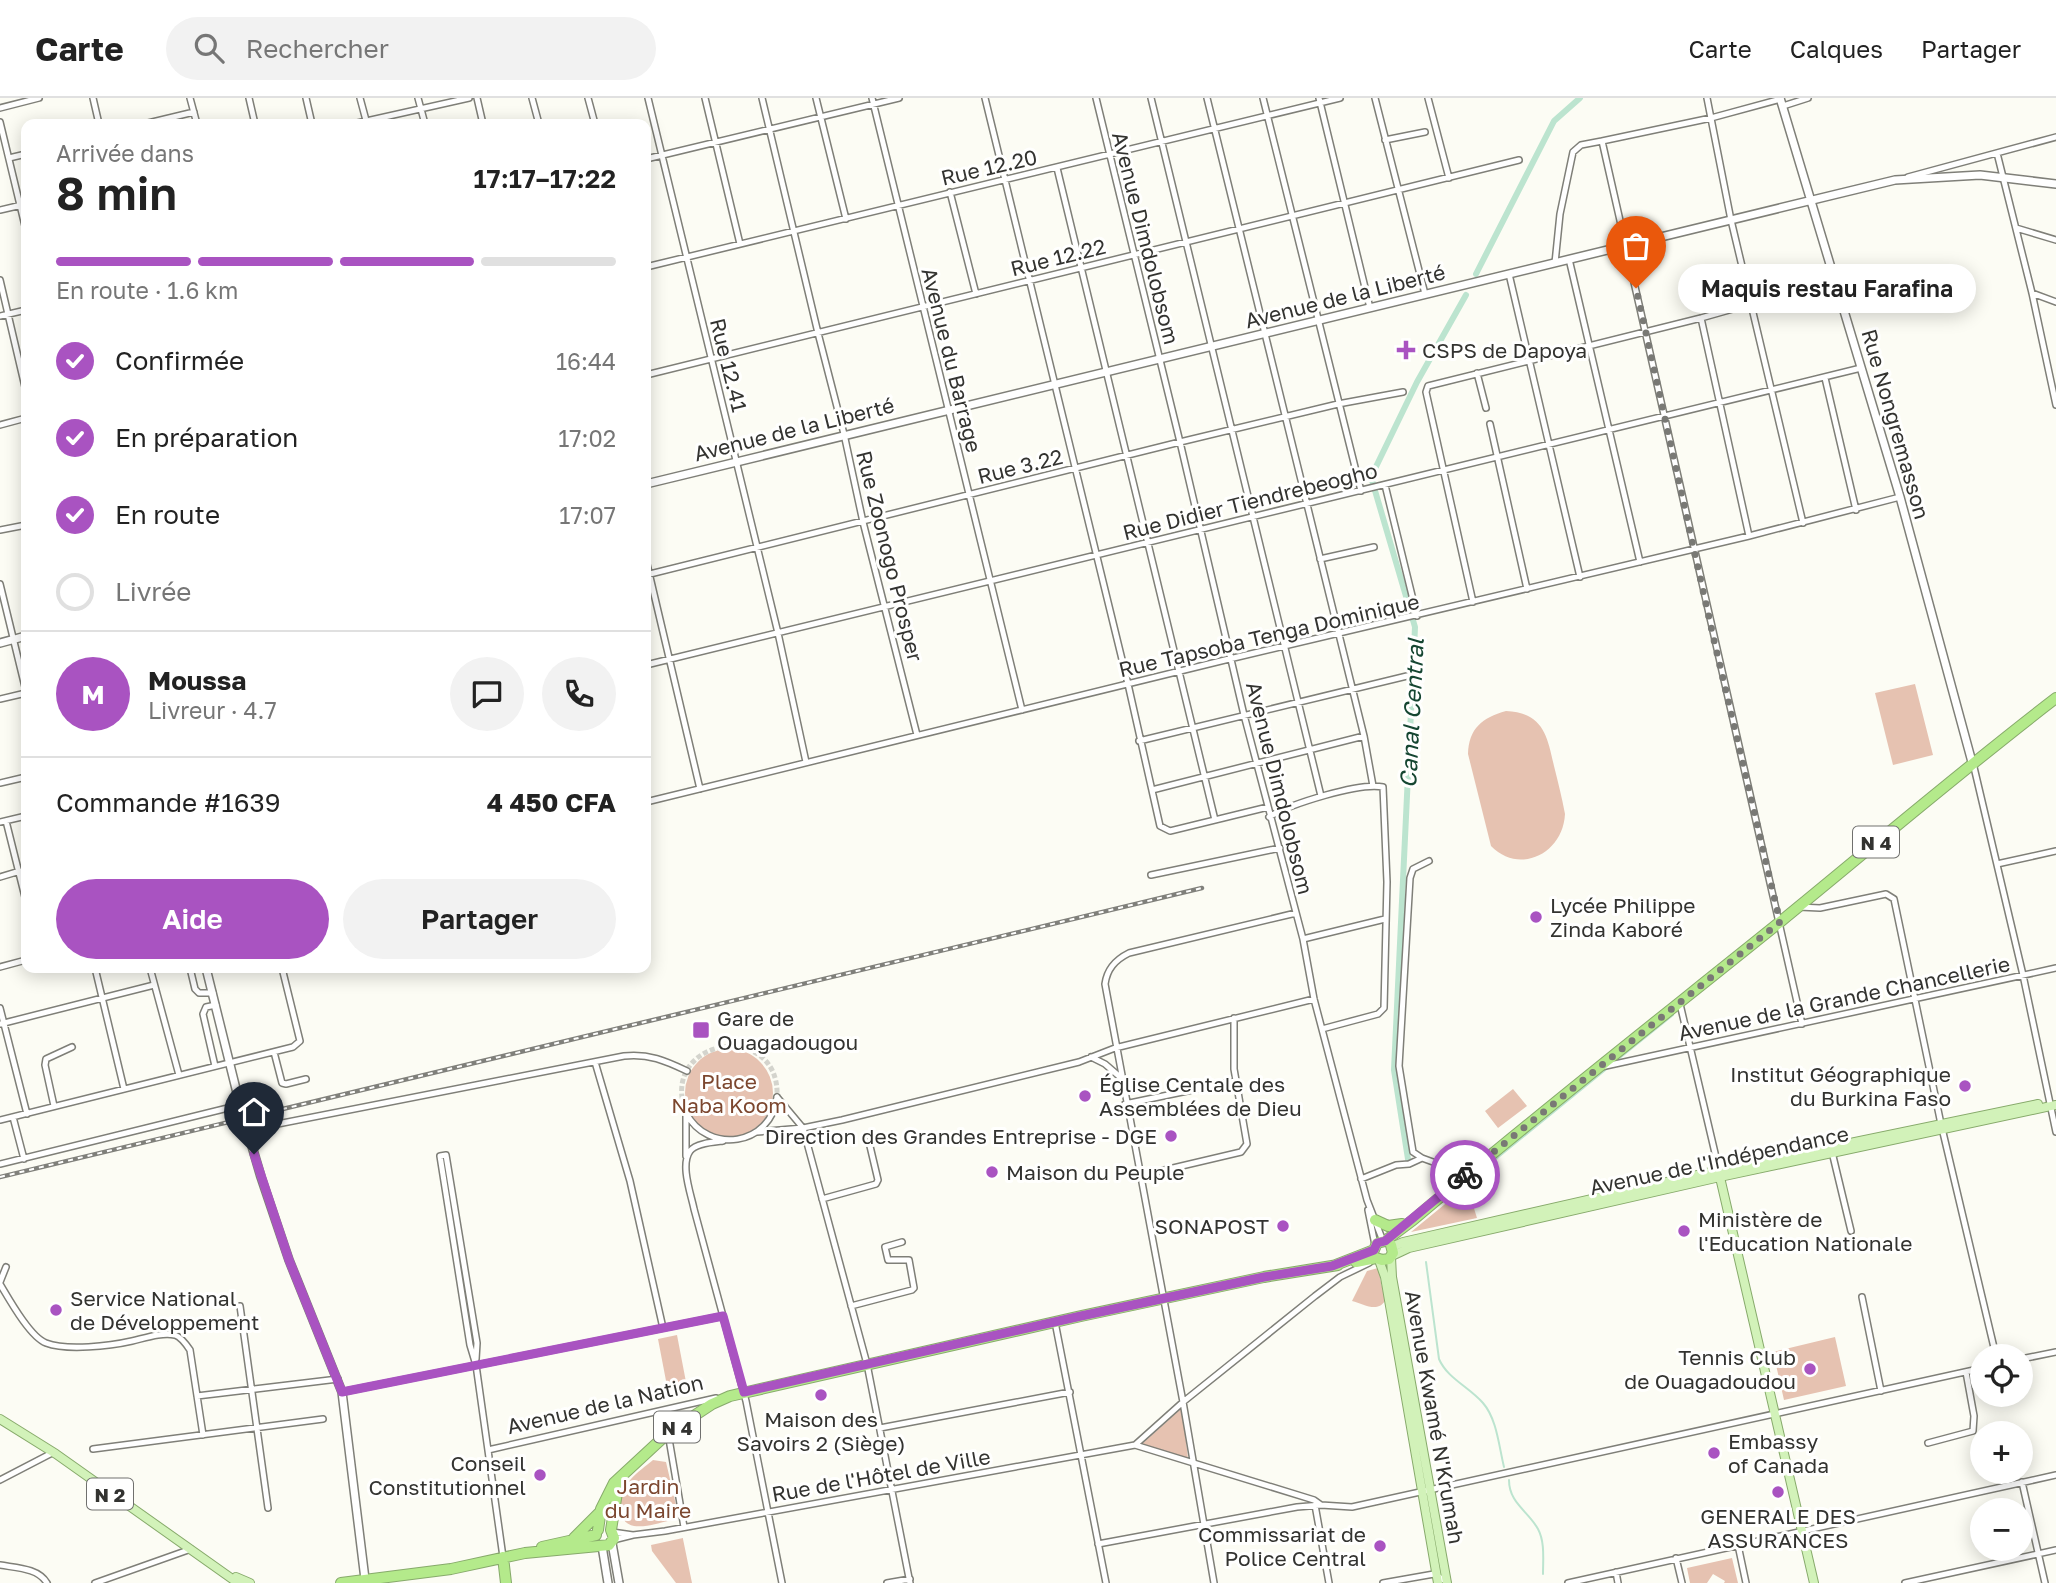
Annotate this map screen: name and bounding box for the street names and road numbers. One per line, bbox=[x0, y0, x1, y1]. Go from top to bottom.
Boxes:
street label: Avenue Dimdolobsom bbox=[1107, 129, 1185, 347]
street label: Rue 12.20 bbox=[938, 143, 1040, 191]
street label: Rue 12.22 bbox=[1008, 233, 1108, 281]
street label: Avenue de la Liberté bbox=[1242, 259, 1448, 333]
street label: Avenue du Barrage bbox=[916, 265, 988, 455]
street label: Rue 12.41 bbox=[705, 315, 753, 415]
street label: Rue Nongremasson bbox=[1856, 326, 1936, 522]
street label: Avenue de la Liberté bbox=[691, 392, 897, 466]
street label: Rue 3.22 bbox=[975, 443, 1065, 489]
street label: Rue Zoonogo Prosper bbox=[851, 448, 929, 664]
street label: Rue Didier Tiendrebeogho bbox=[1120, 457, 1380, 545]
street label: Rue Tapsoba Tenga Dominique bbox=[1116, 588, 1422, 682]
street label: Avenue Dimdolobsom bbox=[1241, 679, 1319, 897]
road number: N 4 bbox=[1853, 827, 1899, 858]
street label: Avenue de la Grande Chancellerie bbox=[1676, 950, 2012, 1046]
street label: Avenue de l'Indépendance bbox=[1587, 1120, 1851, 1200]
street label: Avenue Kwamé N'Krumah bbox=[1400, 1288, 1470, 1546]
street label: Avenue de la Nation bbox=[504, 1369, 706, 1439]
road number: N 4 bbox=[654, 1412, 700, 1442]
street label: Rue de l'Hôtel de Ville bbox=[770, 1443, 992, 1507]
road number: N 2 bbox=[87, 1478, 133, 1510]

